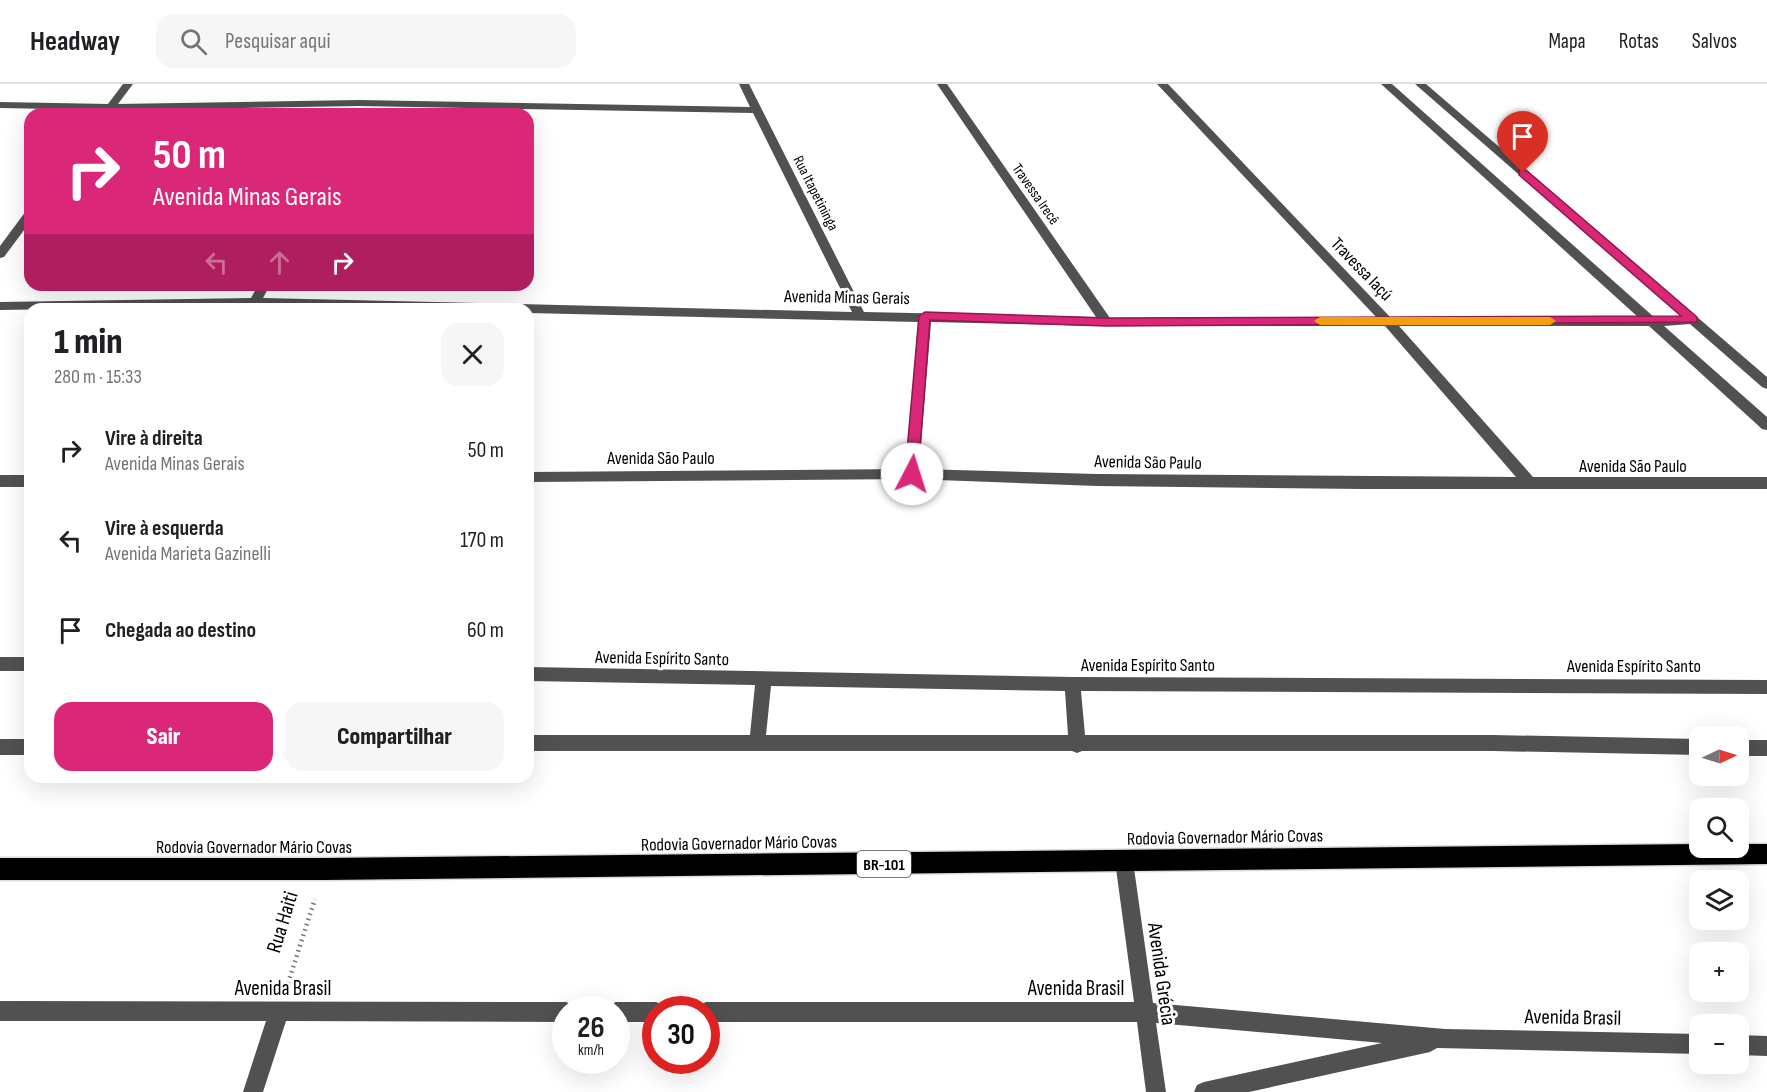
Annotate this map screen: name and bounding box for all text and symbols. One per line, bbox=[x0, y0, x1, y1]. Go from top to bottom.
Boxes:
search box bbox=[156, 14, 576, 68]
text: Headway bbox=[30, 25, 120, 58]
icon: search bbox=[177, 25, 210, 58]
text: Pesquisar aqui bbox=[225, 28, 330, 55]
text: Mapa bbox=[1548, 29, 1586, 54]
text: Rotas bbox=[1619, 29, 1659, 54]
text: Salvos bbox=[1692, 29, 1737, 54]
pin bbox=[1497, 111, 1548, 173]
icon: arrive bbox=[1506, 120, 1539, 153]
text: 50 m bbox=[153, 130, 226, 181]
icon: right bbox=[54, 132, 132, 210]
street label: Rua Itapetininga bbox=[789, 153, 843, 234]
street label: Travessa Irecê bbox=[1008, 160, 1064, 229]
text: Avenida Minas Gerais bbox=[153, 181, 342, 213]
street label: Travessa Iaçú bbox=[1326, 233, 1397, 305]
icon: left bbox=[200, 246, 233, 279]
icon: ahead bbox=[263, 246, 296, 279]
icon: right bbox=[326, 246, 359, 279]
street label: Avenida Minas Gerais bbox=[783, 286, 910, 309]
text: 1 min bbox=[54, 321, 122, 364]
button: close bbox=[441, 323, 504, 386]
text: 280 m · 15:33 bbox=[54, 365, 142, 389]
text: Vire à direita bbox=[105, 425, 203, 452]
icon: right bbox=[54, 434, 87, 467]
text: 50 m bbox=[468, 437, 504, 464]
position arrow bbox=[880, 442, 944, 506]
street label: Avenida São Paulo bbox=[606, 448, 715, 469]
street label: Avenida São Paulo bbox=[1093, 451, 1202, 474]
text: Avenida Minas Gerais bbox=[105, 452, 245, 476]
street label: Avenida São Paulo bbox=[1578, 456, 1687, 477]
text: Vire à esquerda bbox=[105, 515, 224, 542]
icon: left bbox=[54, 524, 87, 557]
text: 170 m bbox=[460, 527, 504, 554]
text: Avenida Marieta Gazinelli bbox=[105, 542, 271, 566]
icon: arrive bbox=[54, 614, 87, 647]
text: Chegada ao destino bbox=[105, 617, 256, 644]
text: 60 m bbox=[467, 617, 504, 644]
street label: Avenida Espírito Santo bbox=[594, 647, 729, 670]
street label: Avenida Espírito Santo bbox=[1080, 655, 1215, 676]
street label: Avenida Espírito Santo bbox=[1566, 656, 1701, 677]
button: Sair bbox=[54, 702, 273, 771]
button: Compartilhar bbox=[285, 702, 504, 771]
north arrow bbox=[1689, 726, 1749, 786]
map controls bbox=[1689, 726, 1749, 1074]
button: search bbox=[1689, 798, 1749, 858]
street label: Rodovia Governador Mário Covas bbox=[1127, 825, 1323, 850]
street label: Rodovia Governador Mário Covas bbox=[641, 831, 837, 856]
street label: Rodovia Governador Mário Covas bbox=[156, 837, 352, 858]
road number: BR-101 bbox=[857, 851, 911, 877]
button: layers bbox=[1689, 870, 1749, 930]
street label: Rua Haiti bbox=[261, 888, 304, 956]
street label: Avenida Grécia bbox=[1142, 920, 1181, 1027]
button: + bbox=[1689, 942, 1749, 1002]
street label: Avenida Brasil bbox=[234, 976, 331, 1001]
street label: Avenida Brasil bbox=[1027, 976, 1124, 1001]
speed limit sign: 30 bbox=[642, 996, 720, 1074]
street label: Avenida Brasil bbox=[1523, 1004, 1622, 1031]
text: 26 bbox=[577, 1010, 605, 1046]
button: − bbox=[1689, 1014, 1749, 1074]
text: km/h bbox=[578, 1041, 604, 1060]

